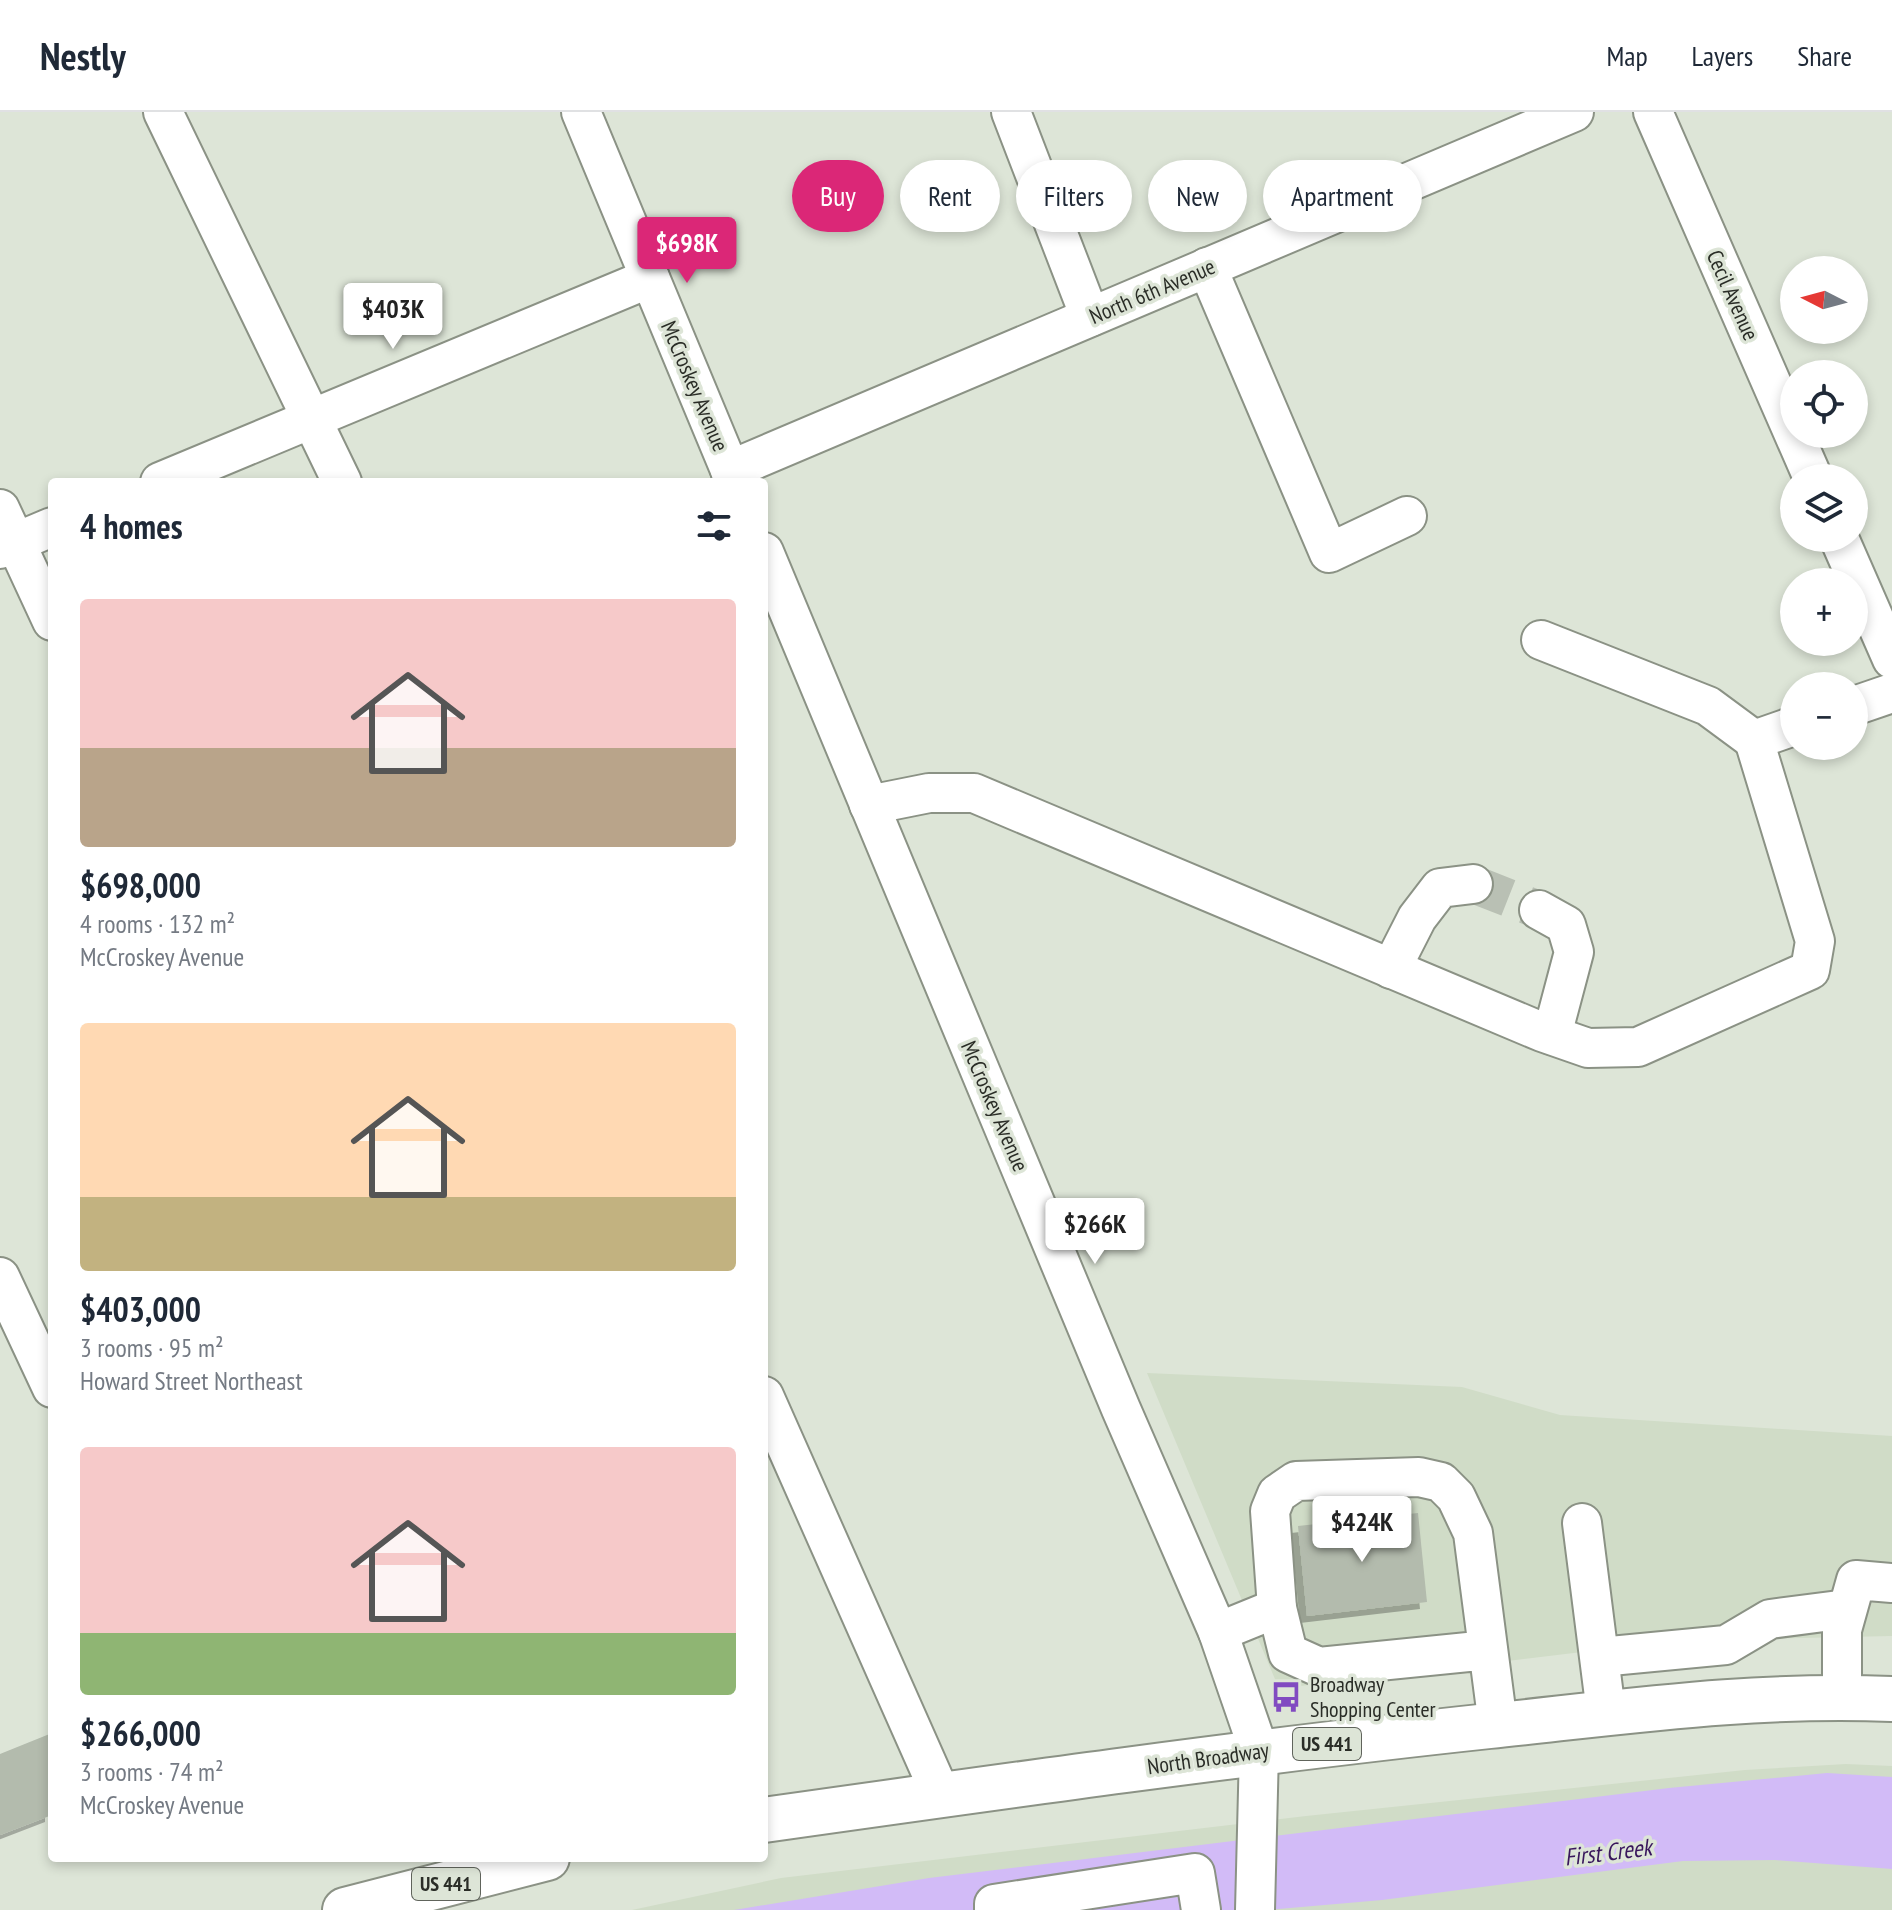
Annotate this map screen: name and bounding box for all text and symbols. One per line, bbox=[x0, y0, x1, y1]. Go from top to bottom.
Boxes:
text: Nestly bbox=[40, 31, 126, 80]
text: Map bbox=[1606, 37, 1648, 74]
text: Layers bbox=[1692, 37, 1753, 74]
text: Share bbox=[1797, 37, 1852, 74]
chip: Buy bbox=[792, 160, 884, 232]
chip: Rent bbox=[900, 160, 1000, 232]
chip: Filters bbox=[1016, 160, 1132, 232]
chip: New bbox=[1148, 160, 1247, 232]
chip: Apartment bbox=[1263, 160, 1422, 232]
pin: $698K bbox=[631, 217, 743, 285]
text: $698K bbox=[655, 226, 719, 259]
street label: Cecil Avenue bbox=[1701, 246, 1765, 344]
street label: North 6th Avenue bbox=[1085, 252, 1219, 330]
north arrow bbox=[1780, 256, 1868, 344]
map controls bbox=[1780, 256, 1868, 760]
pin: $403K bbox=[337, 283, 449, 351]
text: $403K bbox=[361, 292, 425, 325]
street label: McCroskey Avenue bbox=[655, 317, 735, 455]
button: locate bbox=[1780, 360, 1868, 448]
button: layers bbox=[1780, 464, 1868, 552]
text: 4 homes bbox=[80, 504, 183, 548]
icon: filters bbox=[692, 504, 736, 548]
button: + bbox=[1780, 568, 1868, 656]
icon: home bbox=[336, 651, 480, 795]
button: − bbox=[1780, 672, 1868, 760]
text: $698,000 bbox=[80, 863, 201, 907]
text: 4 rooms · 132 m² bbox=[80, 907, 235, 940]
text: McCroskey Avenue bbox=[80, 940, 244, 973]
street label: McCroskey Avenue bbox=[955, 1037, 1035, 1175]
icon: home bbox=[336, 1075, 480, 1219]
pin: $266K bbox=[1039, 1198, 1151, 1266]
text: $266K bbox=[1063, 1207, 1127, 1240]
text: $403,000 bbox=[80, 1287, 201, 1331]
text: 3 rooms · 95 m² bbox=[80, 1331, 224, 1364]
text: Howard Street Northeast bbox=[80, 1364, 303, 1397]
pin: $424K bbox=[1306, 1496, 1418, 1564]
icon: home bbox=[336, 1499, 480, 1643]
text: $424K bbox=[1330, 1505, 1394, 1538]
place label: Broadway Shopping Center bbox=[1310, 1670, 1436, 1723]
bus stop icon: Broadway Shopping Center bbox=[1269, 1680, 1303, 1714]
text: $266,000 bbox=[80, 1711, 201, 1755]
road number: US 441 bbox=[1293, 1728, 1361, 1760]
street label: North Broadway bbox=[1145, 1736, 1271, 1780]
text: 3 rooms · 74 m² bbox=[80, 1755, 224, 1788]
text: McCroskey Avenue bbox=[80, 1788, 244, 1821]
water label: First Creek bbox=[1563, 1831, 1656, 1873]
road number: US 441 bbox=[412, 1868, 480, 1900]

